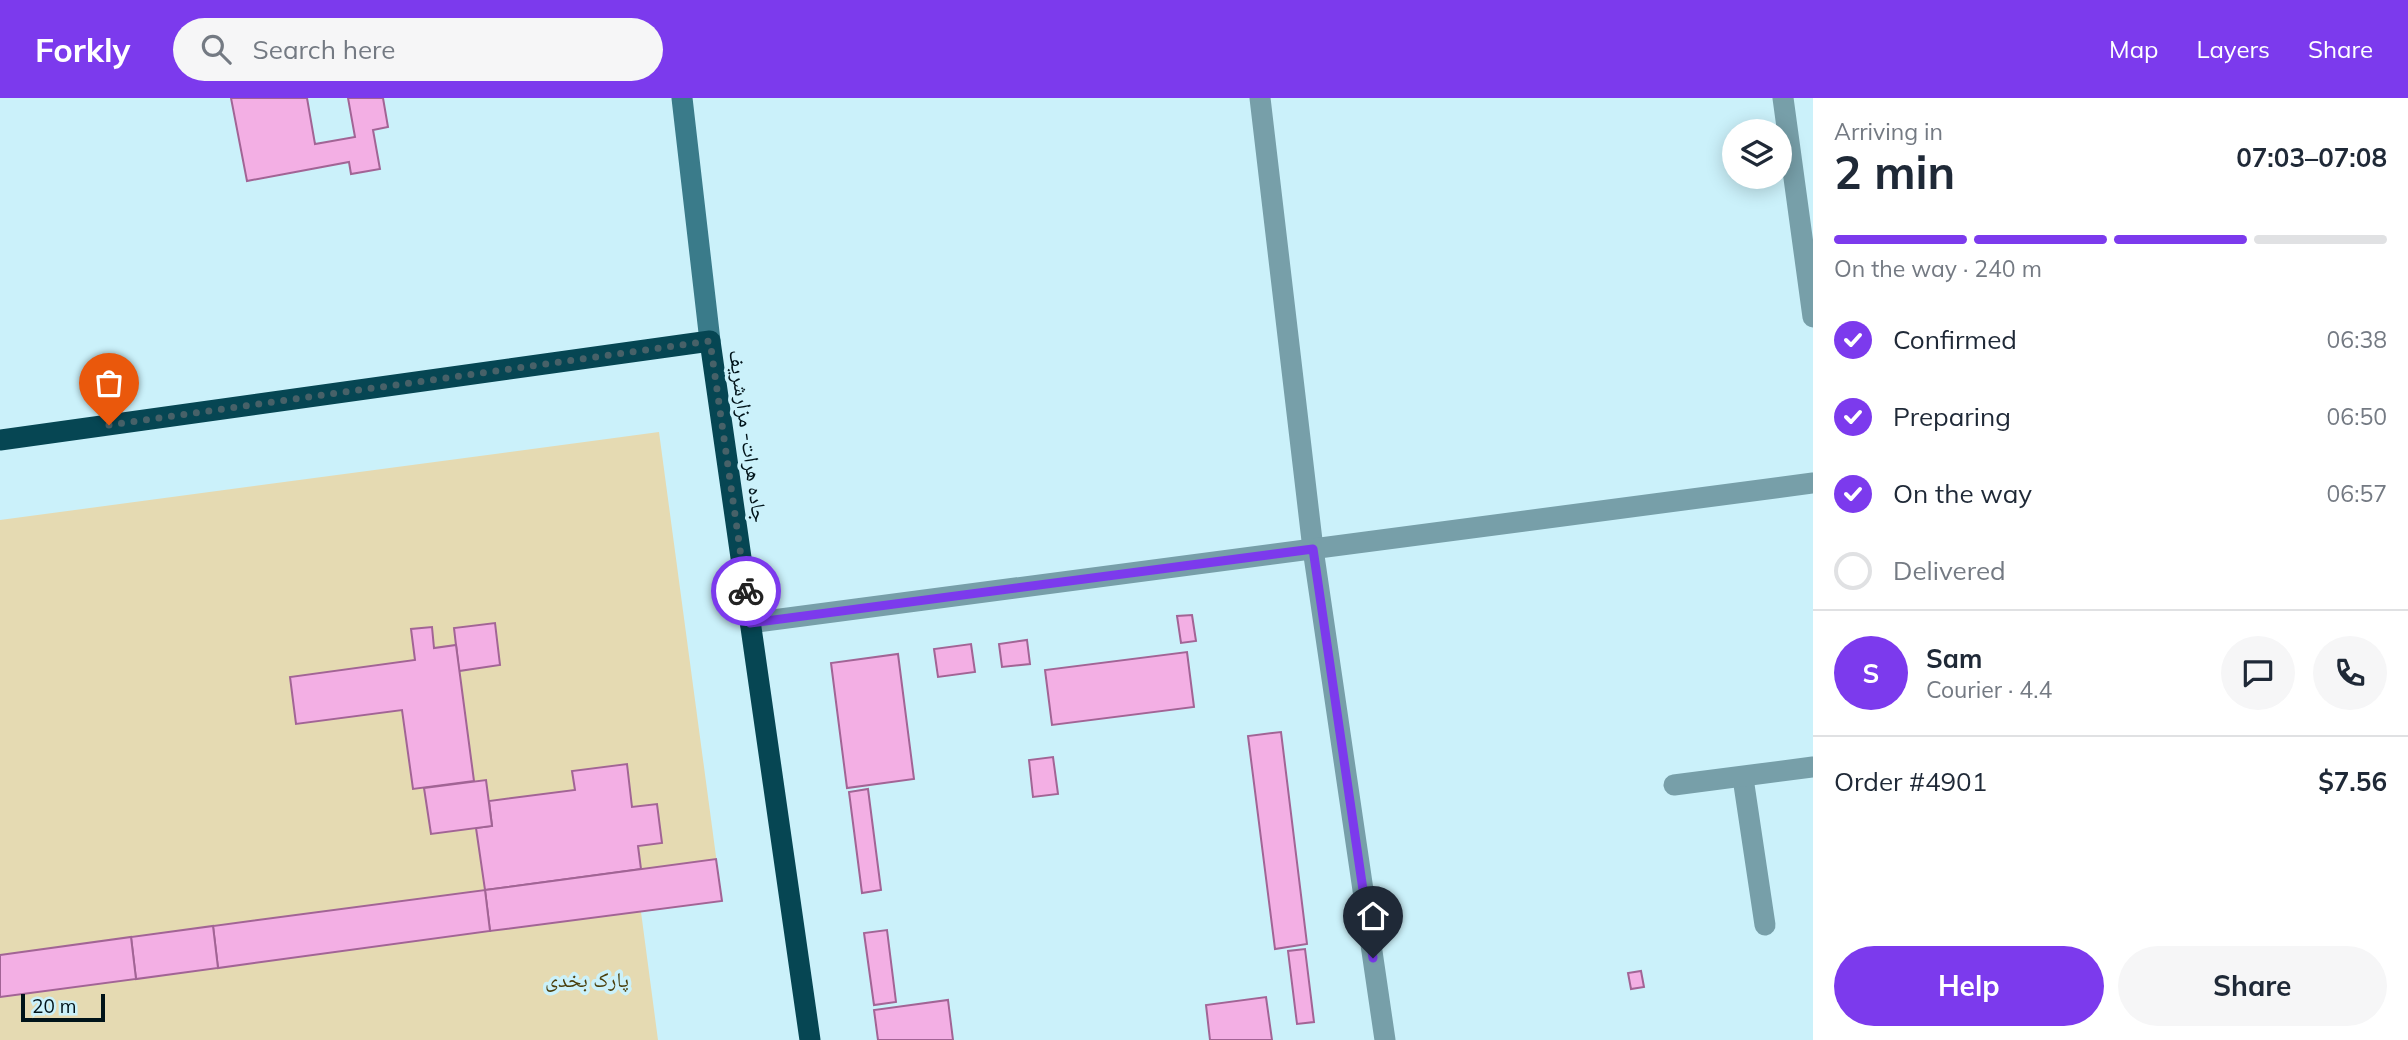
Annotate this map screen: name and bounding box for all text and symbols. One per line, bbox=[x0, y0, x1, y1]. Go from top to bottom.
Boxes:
search box bbox=[173, 18, 663, 81]
text: Forkly bbox=[35, 29, 131, 70]
icon: search bbox=[197, 30, 235, 68]
text: Search here bbox=[253, 33, 395, 66]
text: Map bbox=[2109, 34, 2158, 64]
text: Layers bbox=[2196, 34, 2270, 64]
text: Share bbox=[2308, 34, 2373, 64]
text: Arriving in bbox=[1834, 117, 1943, 146]
map controls bbox=[1722, 119, 1792, 189]
button: layers bbox=[1722, 119, 1792, 189]
text: 07:03–07:08 bbox=[2236, 141, 2387, 174]
text: 2 min bbox=[1834, 143, 1955, 201]
text: On the way · 240 m bbox=[1834, 254, 2042, 283]
icon: check bbox=[1834, 321, 1872, 359]
text: Confirmed bbox=[1893, 323, 2017, 356]
text: 06:38 bbox=[2327, 325, 2387, 354]
street label: جاده هرات- مزارشریف bbox=[724, 348, 774, 524]
pin bbox=[79, 353, 139, 425]
icon: bag bbox=[90, 364, 128, 402]
icon: check bbox=[1834, 398, 1872, 436]
text: Preparing bbox=[1893, 400, 2011, 433]
text: 06:50 bbox=[2327, 402, 2387, 431]
icon: check bbox=[1834, 475, 1872, 513]
text: On the way bbox=[1893, 477, 2032, 510]
text: 06:57 bbox=[2327, 479, 2387, 508]
text: Delivered bbox=[1893, 554, 2006, 587]
courier bbox=[711, 556, 781, 626]
icon: bike bbox=[727, 572, 765, 610]
button: chat bbox=[2221, 636, 2295, 710]
button: phone bbox=[2313, 636, 2387, 710]
text: Sam bbox=[1926, 642, 1982, 675]
text: S bbox=[1863, 657, 1879, 690]
text: Courier · 4.4 bbox=[1926, 675, 2052, 704]
text: Order #4901 bbox=[1834, 765, 1987, 798]
text: $7.56 bbox=[2318, 765, 2387, 798]
pin bbox=[1343, 886, 1403, 958]
icon: home bbox=[1354, 897, 1392, 935]
button: Help bbox=[1834, 946, 2104, 1026]
button: Share bbox=[2118, 946, 2387, 1026]
park label: پارک بخدی bbox=[545, 966, 629, 992]
scale bar bbox=[21, 991, 105, 1023]
text: 20 m bbox=[32, 994, 76, 1018]

